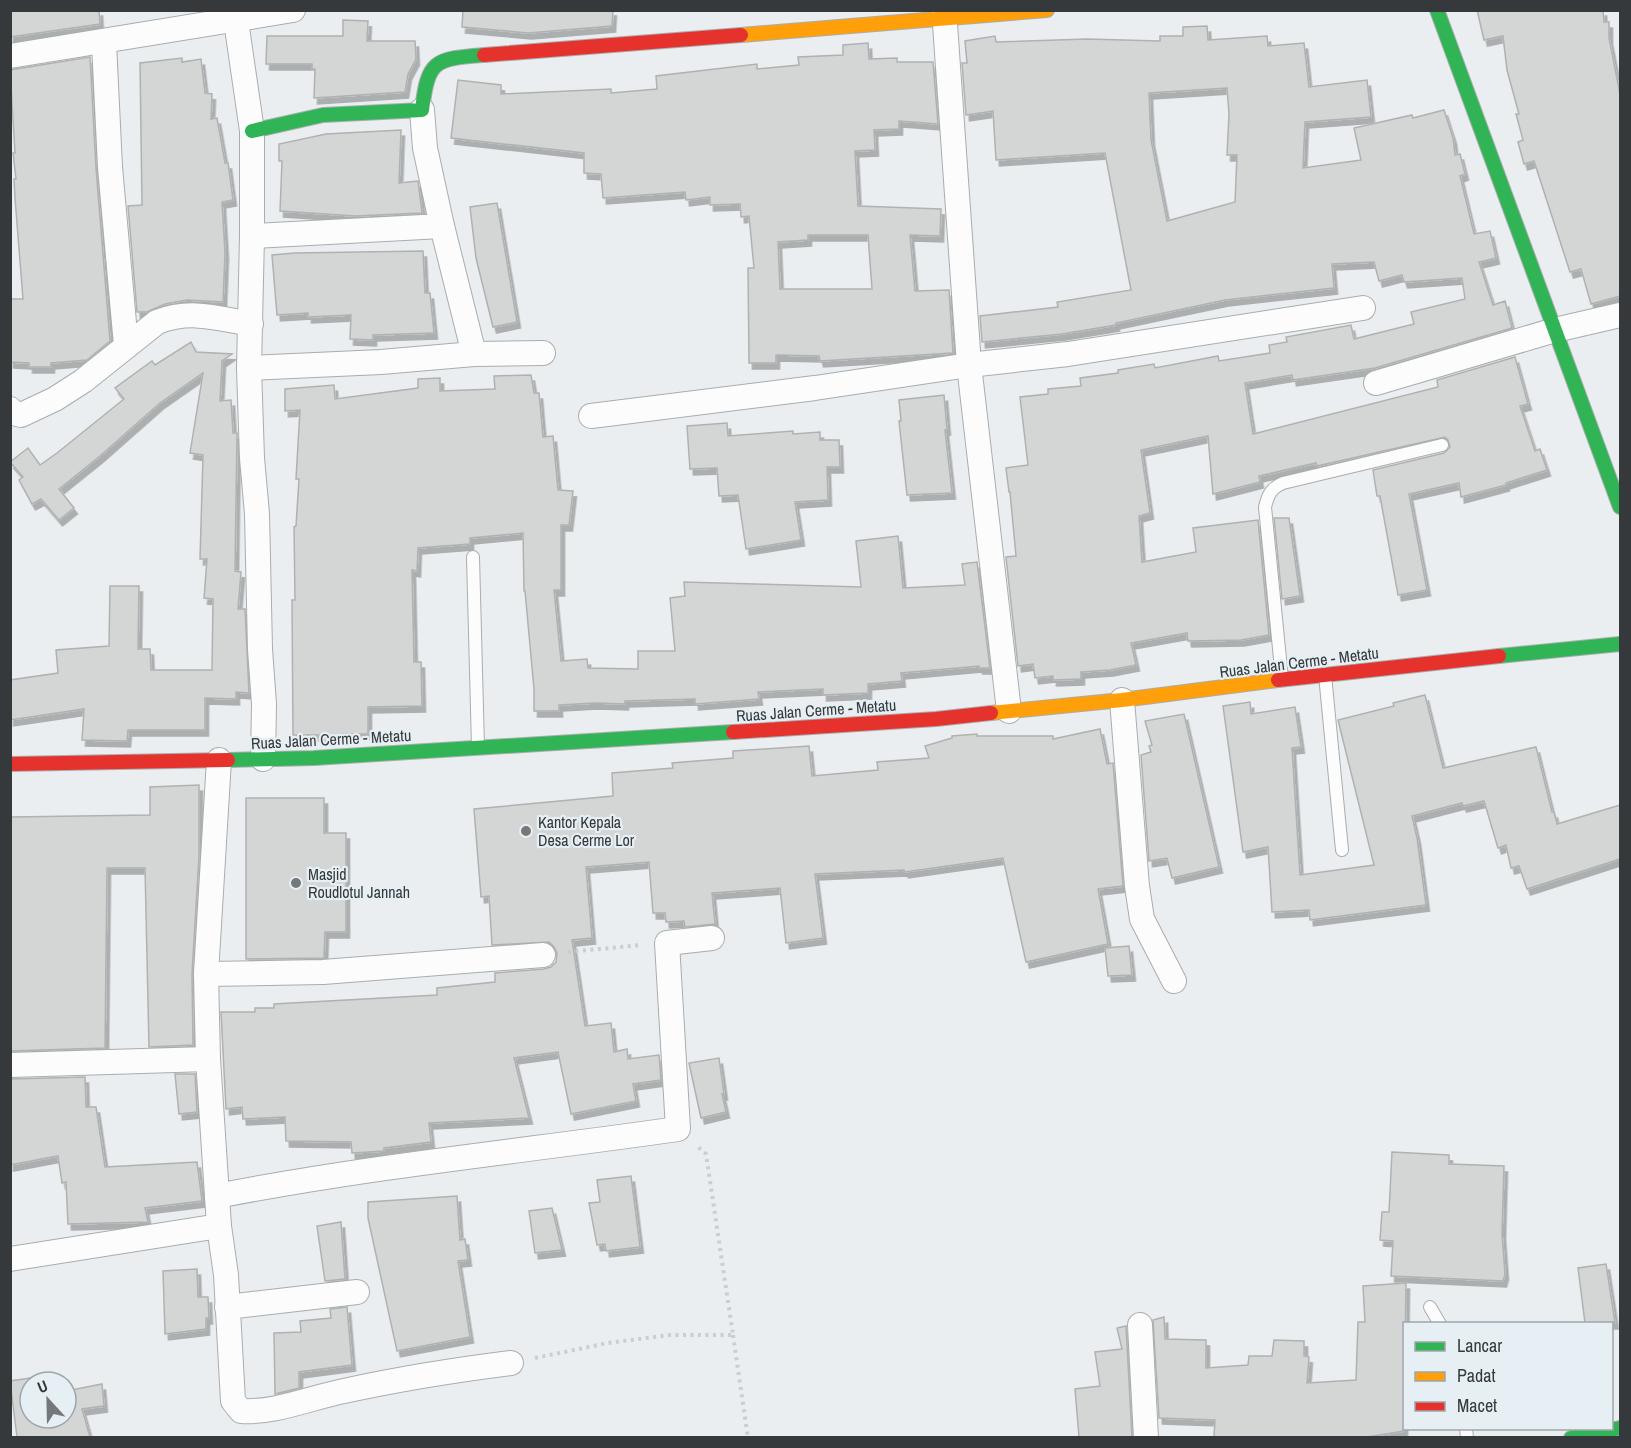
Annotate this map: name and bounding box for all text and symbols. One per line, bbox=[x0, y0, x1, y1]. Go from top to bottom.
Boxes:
street label: Ruas Jalan Cerme - Metatu bbox=[1218, 641, 1380, 683]
street label: Ruas Jalan Cerme - Metatu bbox=[735, 693, 897, 727]
street label: Ruas Jalan Cerme - Metatu bbox=[250, 724, 412, 754]
place label: Kantor Kepala Desa Cerme Lor bbox=[538, 811, 635, 851]
marker: Kantor Kepala Desa Cerme Lor bbox=[519, 824, 533, 838]
place label: Masjid Roudlotul Jannah bbox=[308, 863, 410, 903]
marker: Masjid Roudlotul Jannah bbox=[289, 876, 303, 890]
legend bbox=[1403, 1322, 1613, 1430]
text: Lancar bbox=[1457, 1333, 1502, 1358]
text: Padat bbox=[1457, 1363, 1496, 1388]
north arrow bbox=[18, 1370, 78, 1430]
text: U bbox=[34, 1374, 51, 1398]
text: Macet bbox=[1457, 1393, 1497, 1418]

